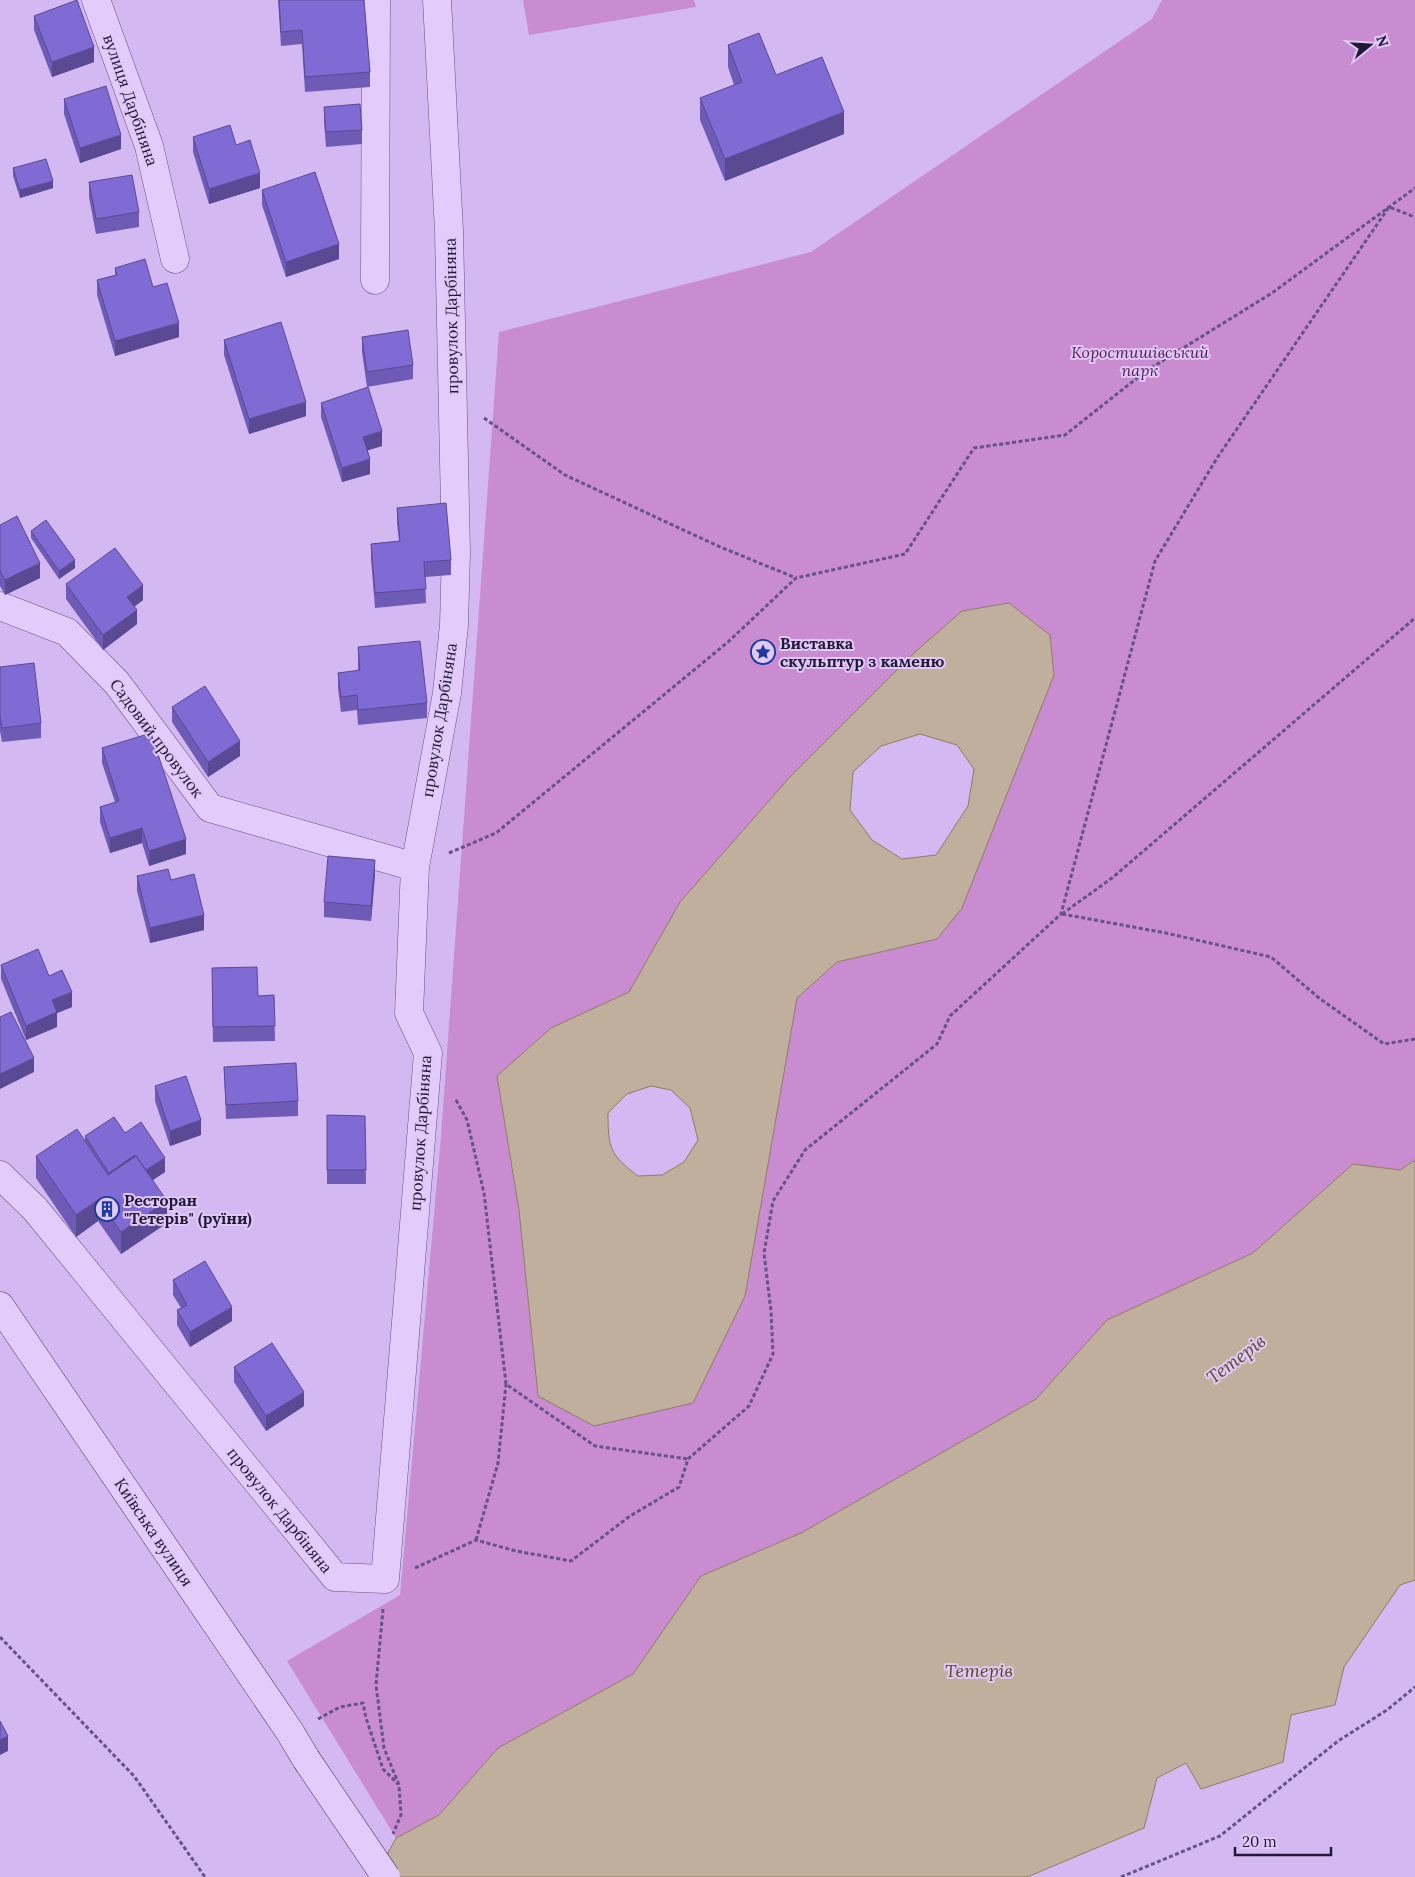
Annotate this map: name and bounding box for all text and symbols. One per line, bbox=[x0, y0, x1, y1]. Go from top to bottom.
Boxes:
north arrow bbox=[1345, 20, 1395, 70]
street label: вулиця Дарбіняна bbox=[99, 32, 163, 168]
text: N bbox=[1372, 33, 1393, 49]
street label: провулок Дарбіняна bbox=[440, 238, 462, 394]
park label: Коростишівський парк bbox=[1071, 342, 1209, 380]
place label: Виставка скульптур з каменю bbox=[780, 633, 945, 671]
place icon: Виставка скульптур з каменю bbox=[750, 639, 776, 665]
street label: провулок Дарбіняна bbox=[417, 641, 461, 799]
street label: Садовий провулок bbox=[106, 675, 209, 802]
street label: провулок Дарбіняна bbox=[405, 1054, 435, 1212]
place label: Ресторан "Тетерів" (руїни) bbox=[124, 1190, 252, 1229]
building icon: Ресторан "Тетерів" (руїни) bbox=[94, 1196, 120, 1222]
water label: Тетерів bbox=[1202, 1329, 1270, 1389]
street label: провулок Дарбіняна bbox=[223, 1443, 337, 1577]
street label: Київська вулиця bbox=[110, 1474, 198, 1590]
water label: Тетерів bbox=[945, 1659, 1013, 1682]
scale bar bbox=[1235, 1824, 1331, 1856]
text: 20 m bbox=[1242, 1832, 1277, 1851]

